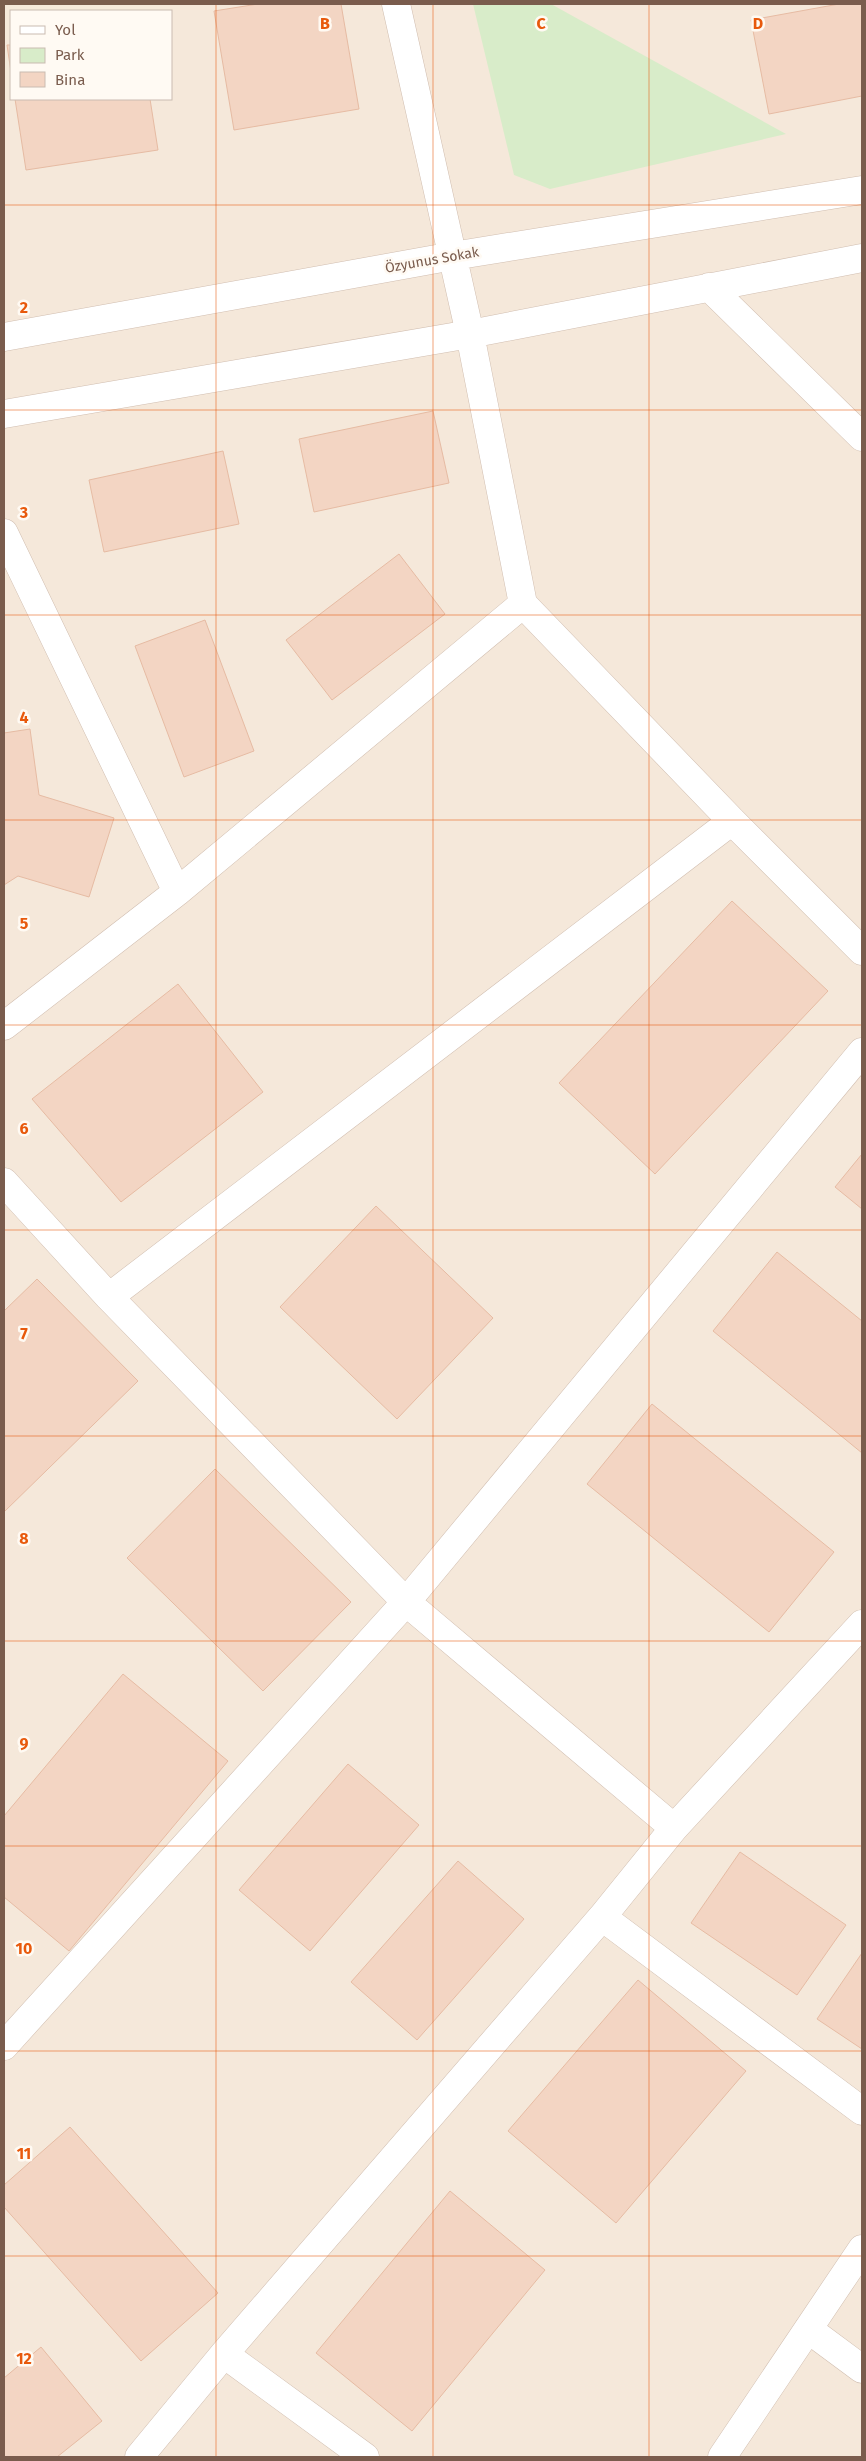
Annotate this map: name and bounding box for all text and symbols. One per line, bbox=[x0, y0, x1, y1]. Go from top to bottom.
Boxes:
legend bbox=[10, 10, 172, 100]
text: B bbox=[320, 14, 330, 33]
text: C bbox=[536, 14, 546, 33]
text: D bbox=[753, 14, 763, 33]
text: Yol bbox=[55, 21, 76, 39]
text: Park bbox=[55, 46, 85, 64]
text: Bina bbox=[55, 71, 85, 89]
street label: Özyunus Sokak bbox=[384, 242, 481, 277]
text: 2 bbox=[20, 298, 28, 317]
text: 3 bbox=[19, 503, 28, 522]
text: 4 bbox=[19, 708, 29, 727]
text: 5 bbox=[20, 914, 29, 933]
text: 6 bbox=[19, 1119, 29, 1138]
text: 7 bbox=[20, 1324, 28, 1343]
text: 8 bbox=[19, 1529, 29, 1548]
text: 9 bbox=[20, 1734, 29, 1753]
text: 10 bbox=[16, 1939, 32, 1958]
text: 11 bbox=[17, 2144, 31, 2163]
text: 12 bbox=[16, 2349, 32, 2368]

